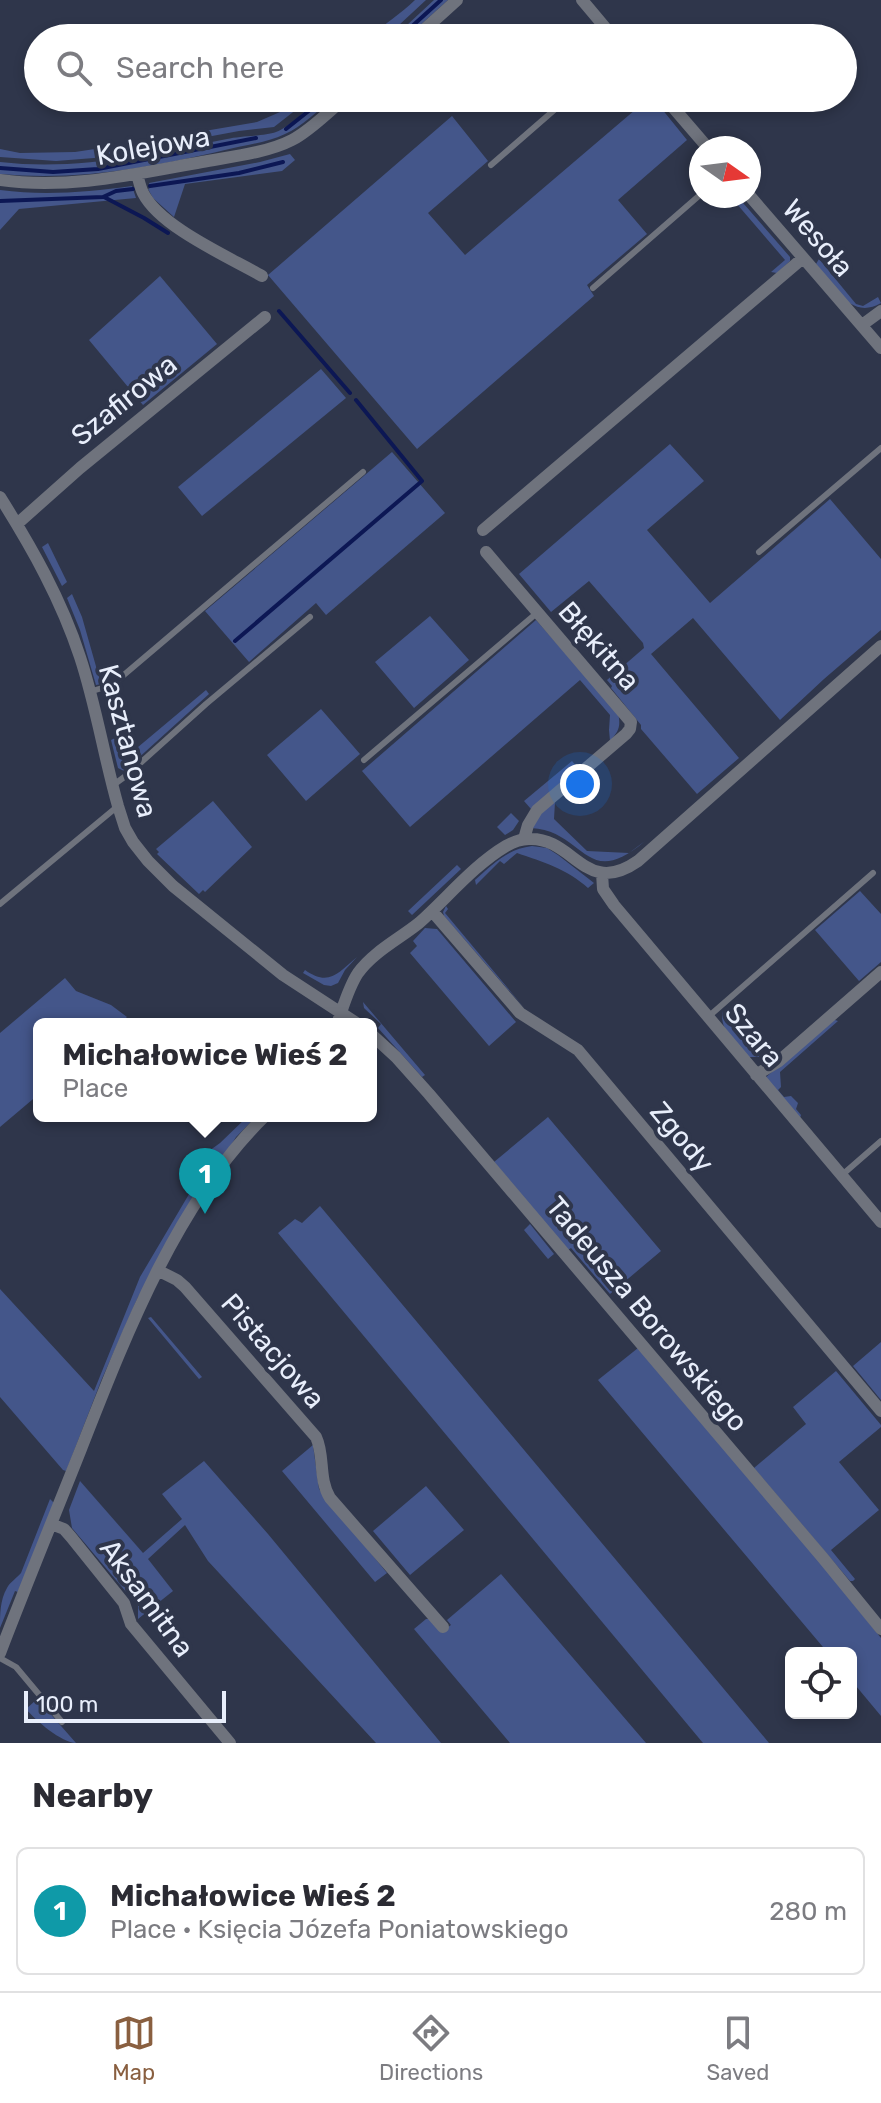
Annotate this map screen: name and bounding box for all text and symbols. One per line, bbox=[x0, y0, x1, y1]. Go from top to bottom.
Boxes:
search box bbox=[24, 24, 857, 112]
icon: search bbox=[52, 46, 96, 90]
text: Search here bbox=[116, 50, 284, 86]
street label: Kolejowa bbox=[94, 120, 212, 172]
north arrow bbox=[689, 136, 761, 208]
street label: Wesoła bbox=[776, 193, 860, 283]
street label: Szafirowa bbox=[65, 348, 183, 452]
street label: Błękitna bbox=[552, 595, 646, 697]
street label: Kasztanowa bbox=[92, 661, 164, 821]
your location bbox=[560, 764, 600, 804]
street label: Szara bbox=[718, 996, 790, 1074]
popup bbox=[33, 1018, 377, 1122]
text: Michałowice Wieś 2 bbox=[62, 1037, 348, 1073]
text: Place bbox=[62, 1073, 128, 1104]
street label: Zgody bbox=[643, 1095, 721, 1179]
pin: 1 bbox=[179, 1148, 231, 1214]
street label: Tadeusza Borowskiego bbox=[539, 1190, 755, 1438]
street label: Pistacjowa bbox=[214, 1287, 332, 1415]
street label: Aksamitna bbox=[93, 1533, 201, 1663]
map controls bbox=[785, 1647, 857, 1719]
button: locate bbox=[785, 1647, 857, 1719]
scale bar bbox=[24, 1687, 226, 1723]
text: 100 m bbox=[36, 1691, 98, 1718]
text: Nearby bbox=[32, 1775, 153, 1816]
text: Michałowice Wieś 2 bbox=[110, 1878, 396, 1914]
text: 1 bbox=[54, 1896, 66, 1927]
text: 280 m bbox=[769, 1896, 847, 1927]
text: Place · Księcia Józefa Poniatowskiego bbox=[110, 1914, 569, 1945]
tab: Map bbox=[112, 2011, 156, 2086]
tab: Directions bbox=[379, 2011, 483, 2086]
tab: Saved bbox=[707, 2011, 769, 2086]

